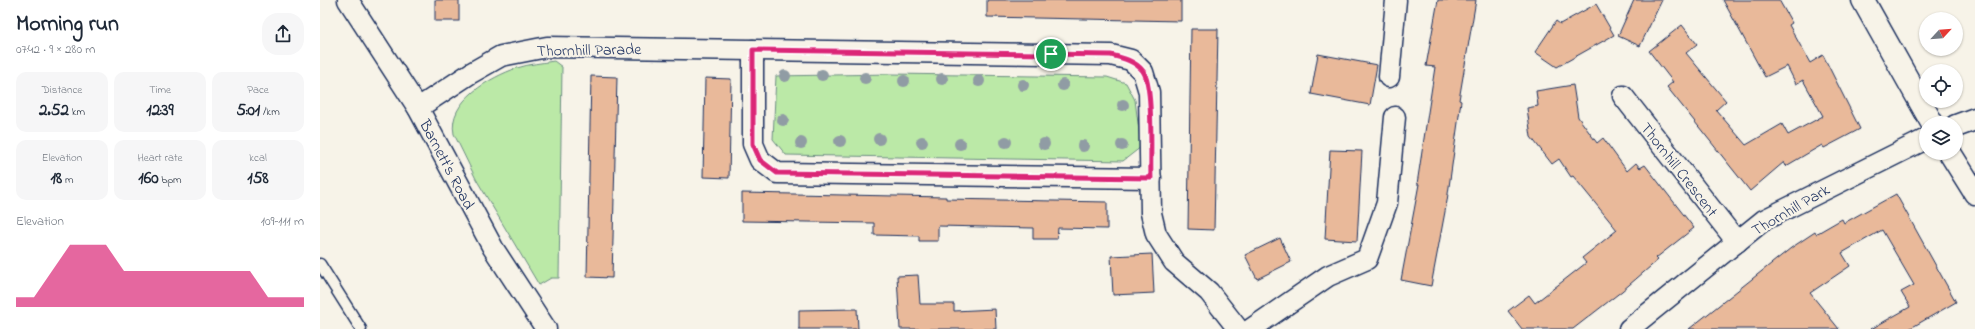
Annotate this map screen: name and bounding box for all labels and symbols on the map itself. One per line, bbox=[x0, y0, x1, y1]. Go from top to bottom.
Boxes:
north arrow bbox=[1919, 12, 1963, 56]
pin bbox=[1034, 37, 1068, 71]
street label: Thornhill Parade bbox=[537, 38, 642, 64]
street label: Barnett's Road bbox=[412, 115, 480, 214]
street label: Thornhill Crescent bbox=[1634, 118, 1723, 223]
street label: Thornhill Park bbox=[1747, 178, 1835, 243]

